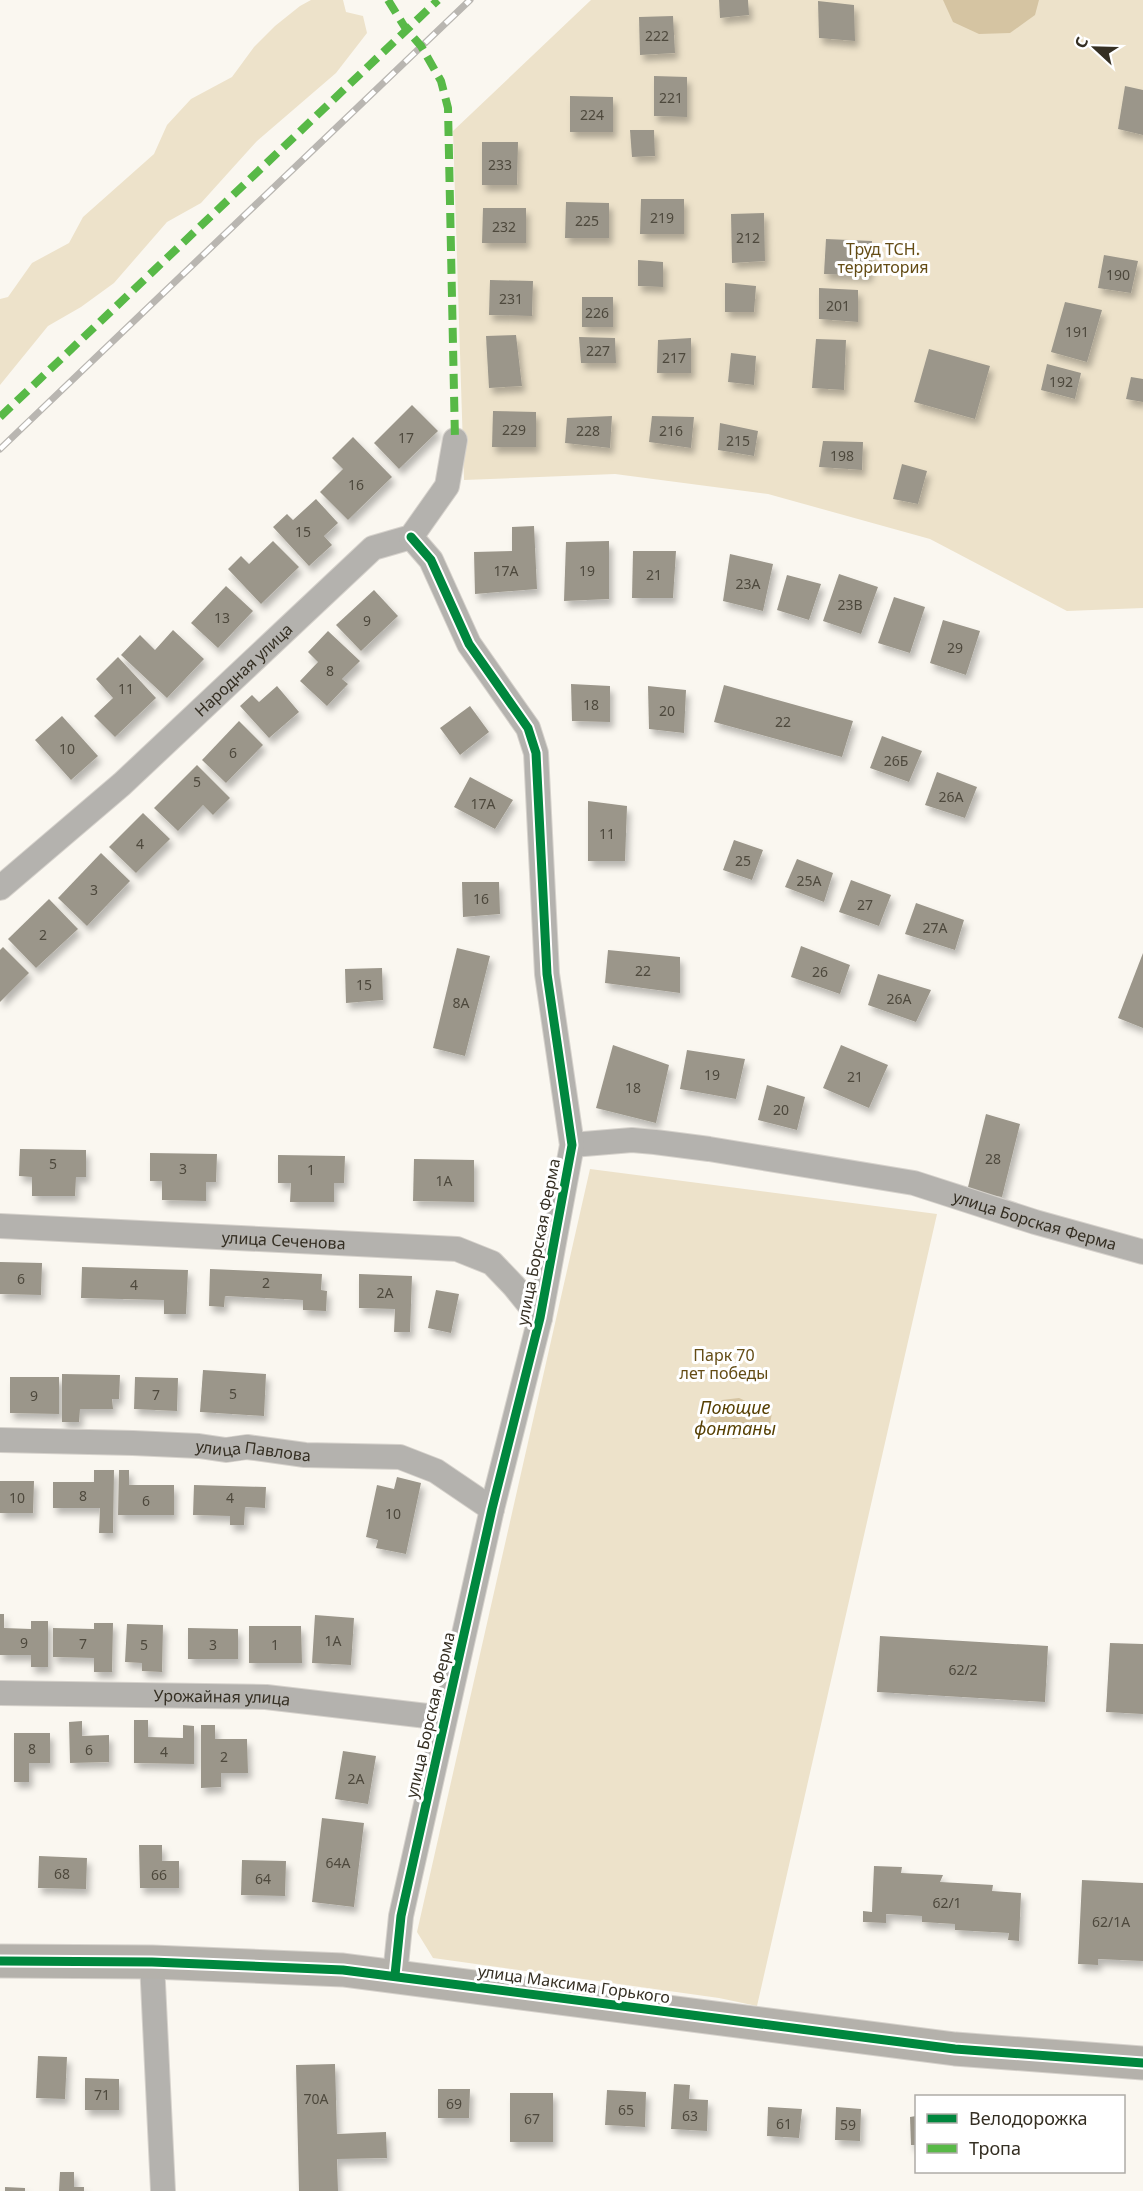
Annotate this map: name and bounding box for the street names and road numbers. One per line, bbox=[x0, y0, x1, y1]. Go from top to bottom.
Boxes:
street label: Народная улица bbox=[190, 618, 297, 721]
street label: улица Борская Ферма bbox=[511, 1157, 565, 1327]
street label: улица Борская Ферма bbox=[950, 1185, 1119, 1255]
street label: улица Сеченова bbox=[221, 1226, 346, 1254]
street label: улица Павлова bbox=[194, 1435, 311, 1466]
street label: улица Борская Ферма bbox=[400, 1630, 460, 1800]
street label: Урожайная улица bbox=[153, 1684, 292, 1711]
street label: улица Максима Горького bbox=[477, 1960, 671, 2008]

